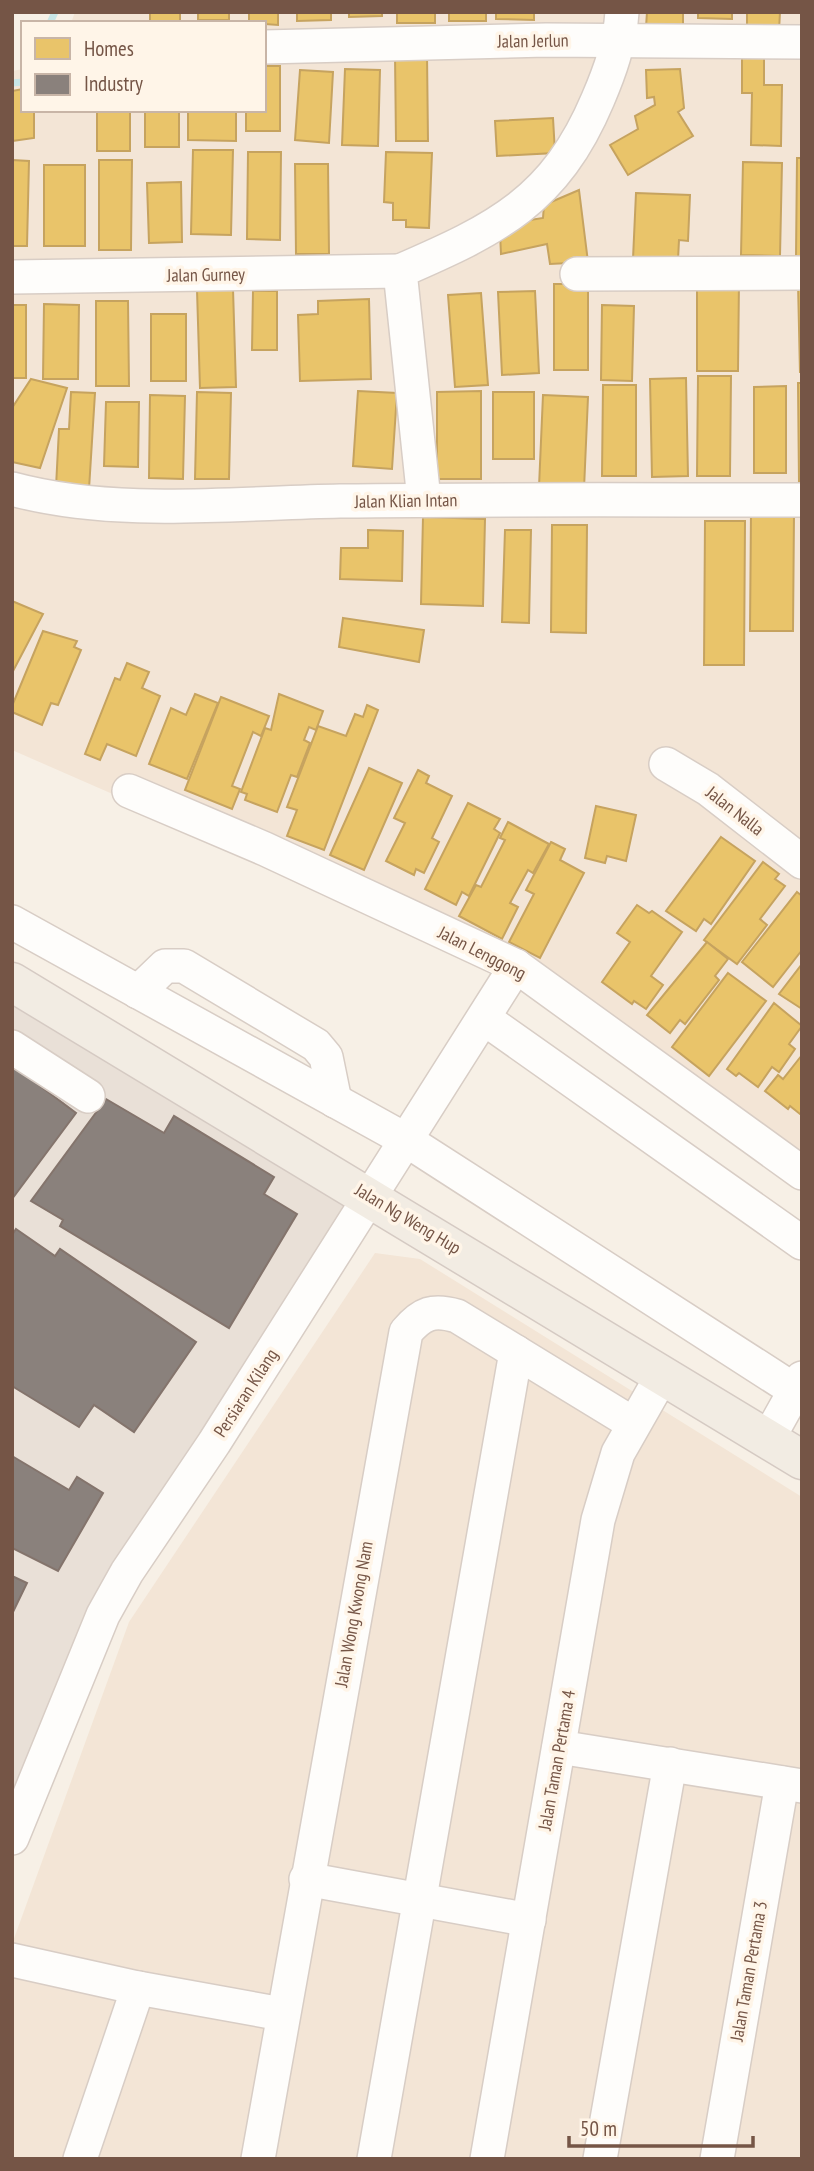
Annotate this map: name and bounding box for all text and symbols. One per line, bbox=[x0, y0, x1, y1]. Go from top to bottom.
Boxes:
legend bbox=[21, 21, 266, 112]
street label: Jalan Jerlun bbox=[496, 28, 569, 53]
text: Homes bbox=[84, 35, 134, 62]
text: Industry bbox=[84, 70, 143, 97]
street label: Jalan Gurney bbox=[166, 262, 245, 287]
street label: Jalan Klian Intan bbox=[353, 488, 458, 513]
street label: Jalan Nalla bbox=[701, 780, 769, 840]
street label: Jalan Lenggong bbox=[433, 920, 530, 985]
street label: Jalan Ng Weng Hup bbox=[350, 1177, 465, 1259]
street label: Persiaran Kilang bbox=[208, 1344, 283, 1441]
street label: Jalan Wong Kwong Nam bbox=[329, 1539, 378, 1690]
street label: Jalan Taman Pertama 4 bbox=[533, 1688, 580, 1833]
street label: Jalan Taman Pertama 3 bbox=[725, 1899, 772, 2044]
scale bar bbox=[569, 2104, 753, 2148]
text: 50 m bbox=[580, 2115, 617, 2142]

